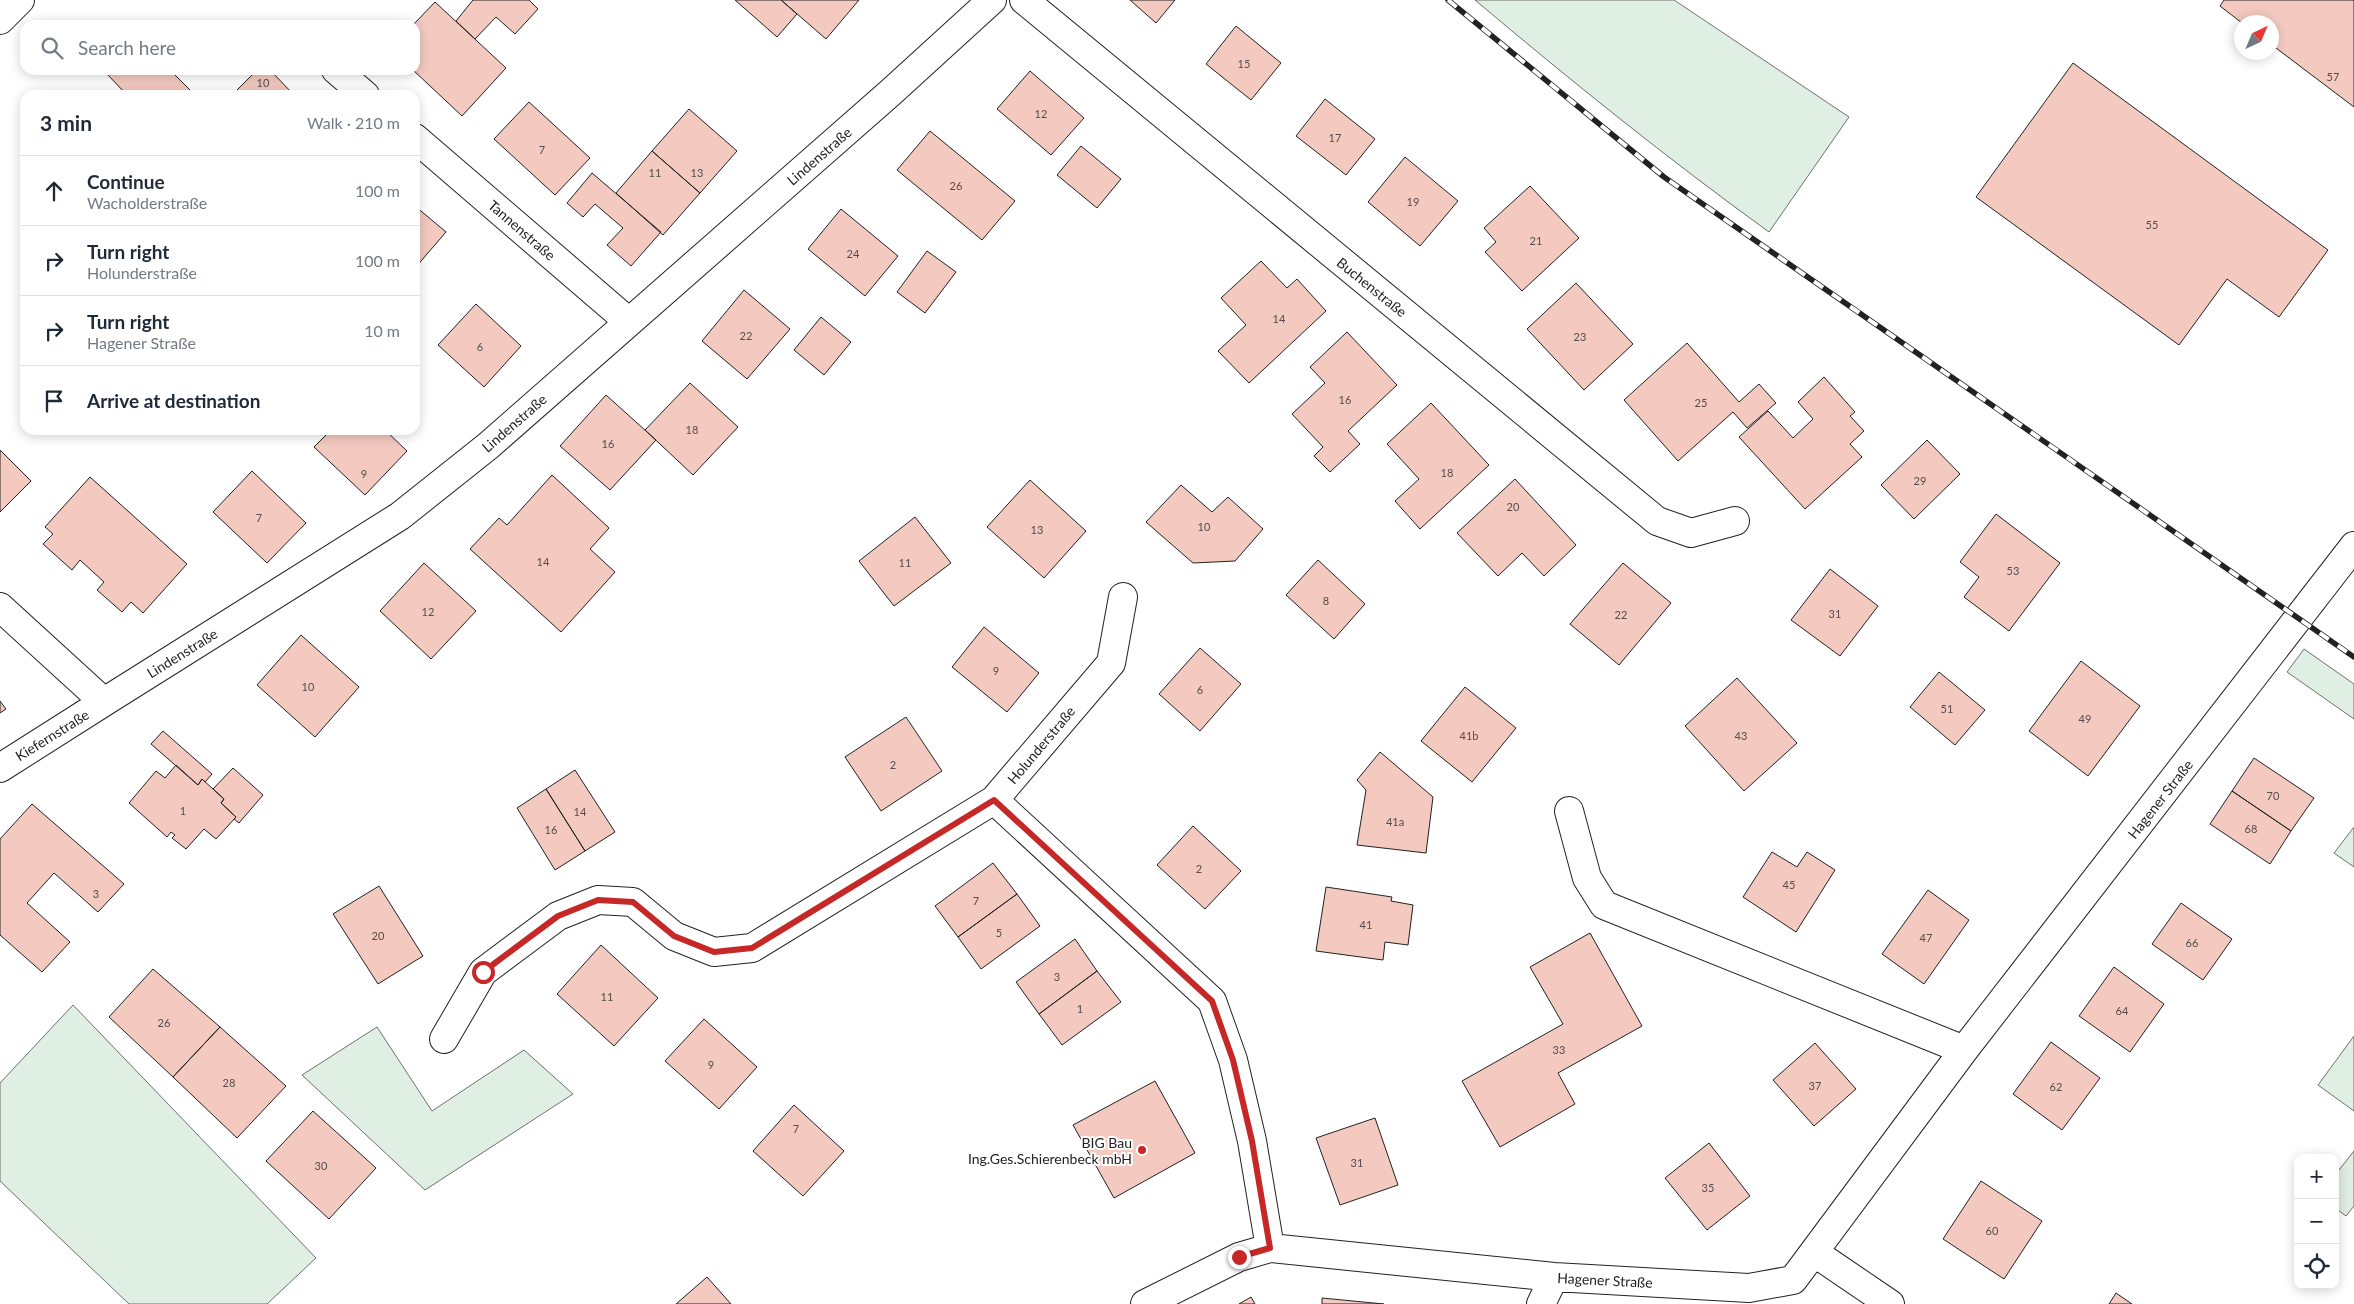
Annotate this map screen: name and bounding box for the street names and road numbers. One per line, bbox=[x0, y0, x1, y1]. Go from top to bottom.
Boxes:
street label: Lindenstraße bbox=[783, 123, 855, 189]
street label: Tannenstraße bbox=[485, 196, 559, 264]
street label: Buchenstraße bbox=[1334, 254, 1410, 320]
street label: Lindenstraße bbox=[478, 390, 550, 456]
street label: Lindenstraße bbox=[144, 625, 220, 681]
street label: Holunderstraße bbox=[1004, 703, 1078, 787]
street label: Kiefernstraße bbox=[12, 706, 92, 764]
street label: Hagener Straße bbox=[2124, 756, 2196, 842]
street label: Hagener Straße bbox=[1557, 1269, 1653, 1291]

